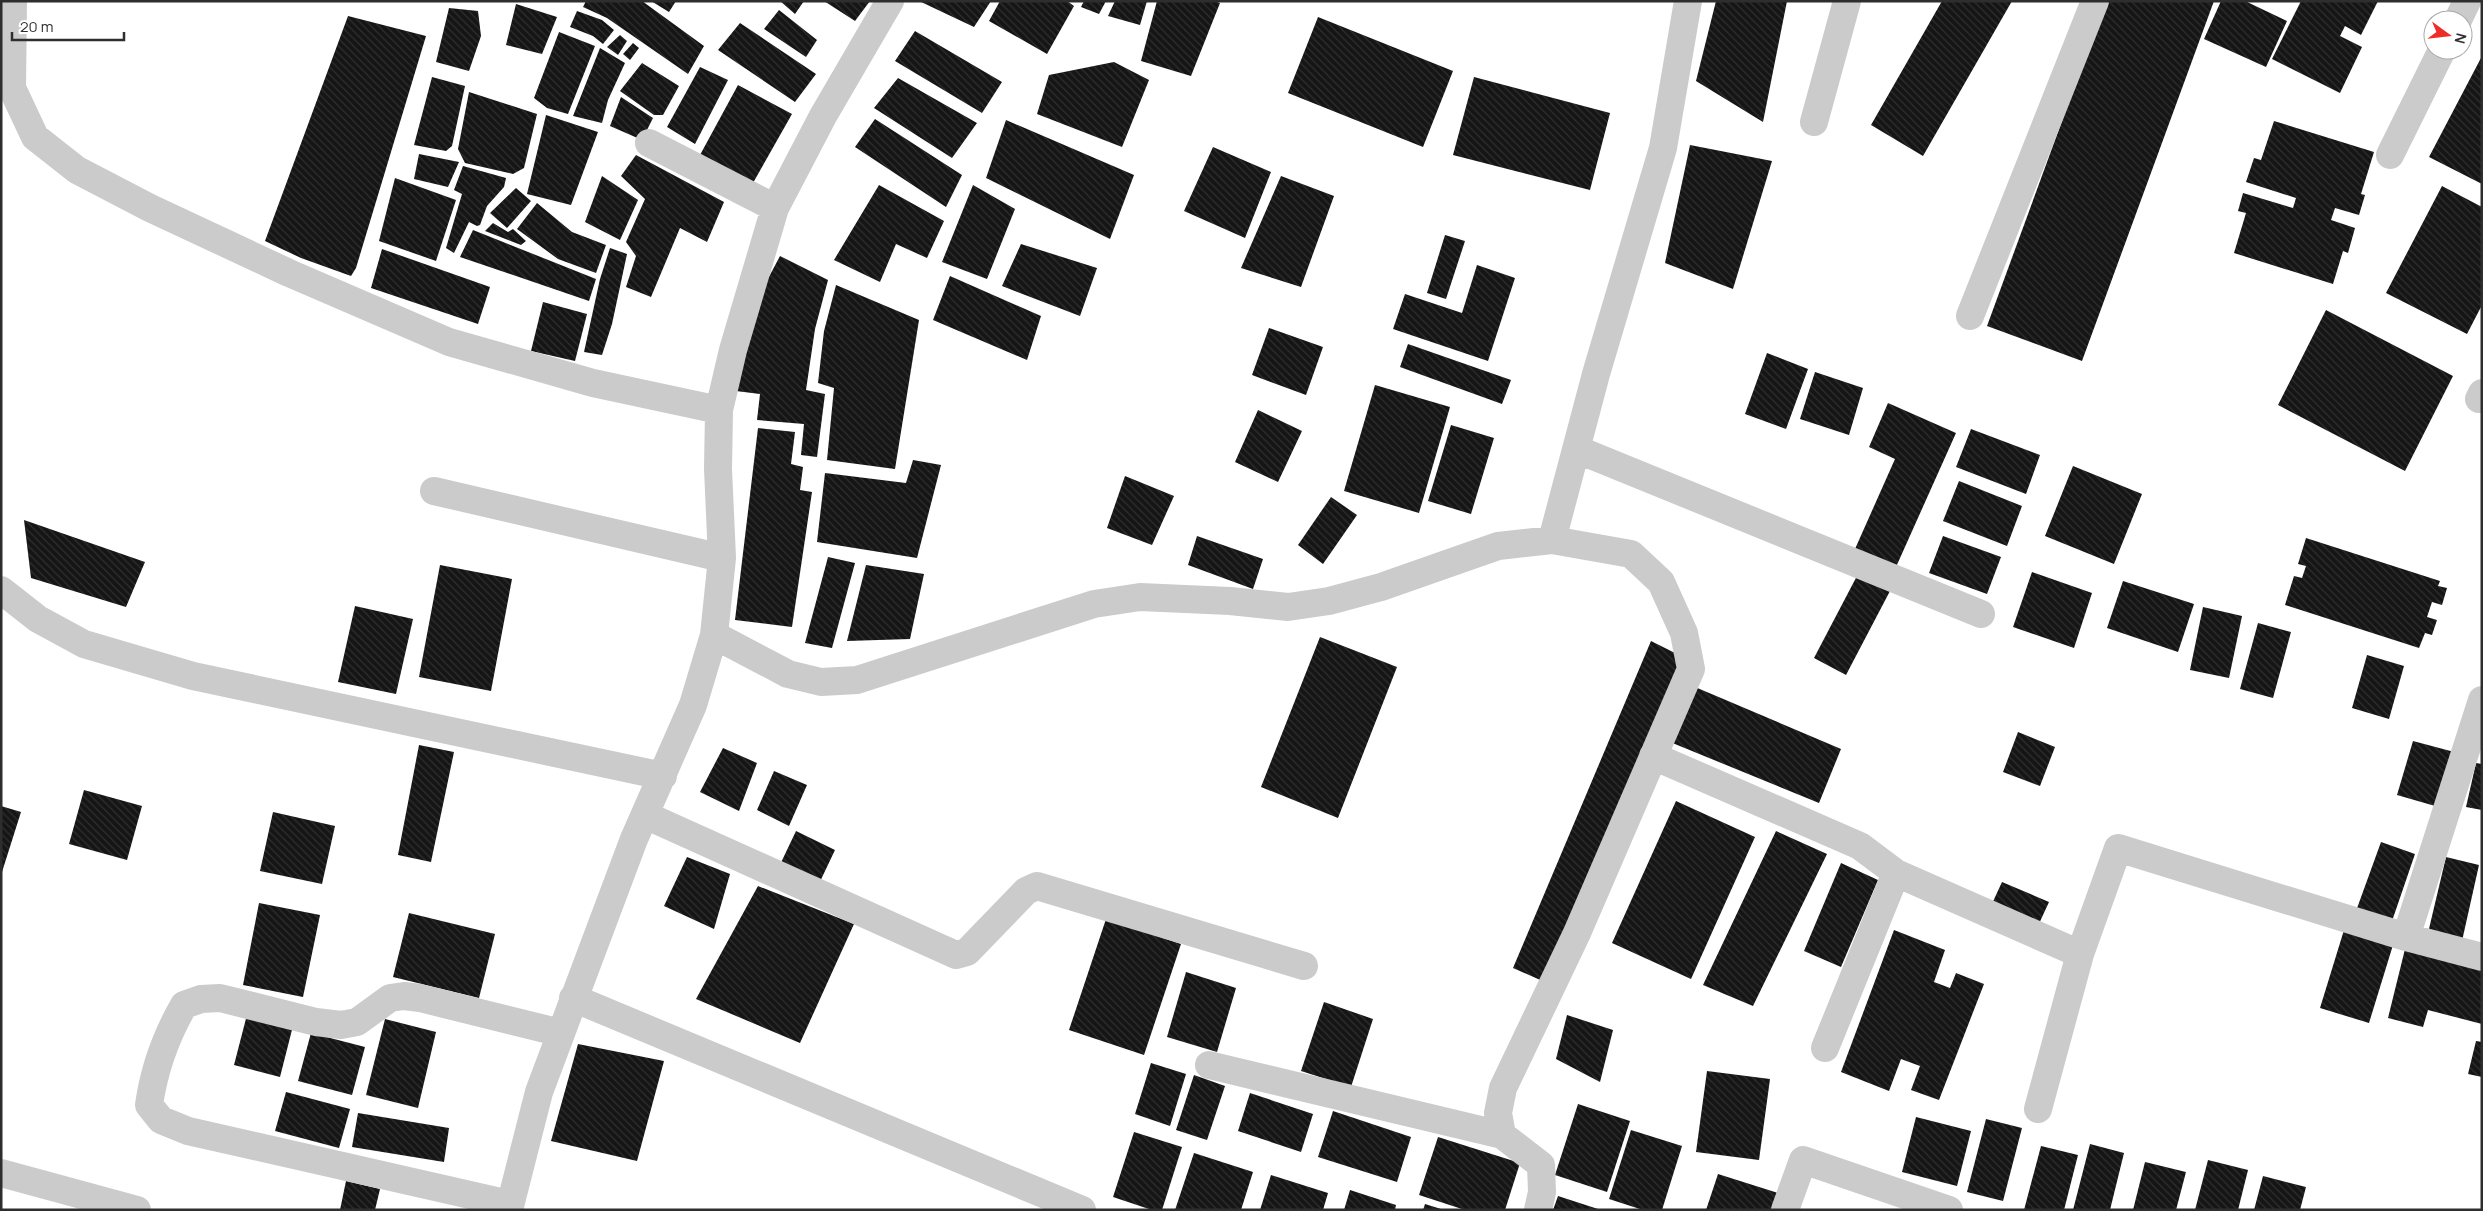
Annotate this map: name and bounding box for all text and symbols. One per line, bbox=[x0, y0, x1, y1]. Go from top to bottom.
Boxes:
scale bar bbox=[12, 10, 125, 42]
north arrow bbox=[2423, 10, 2473, 60]
text: 20 m bbox=[20, 16, 53, 37]
text: N bbox=[2451, 31, 2472, 46]

